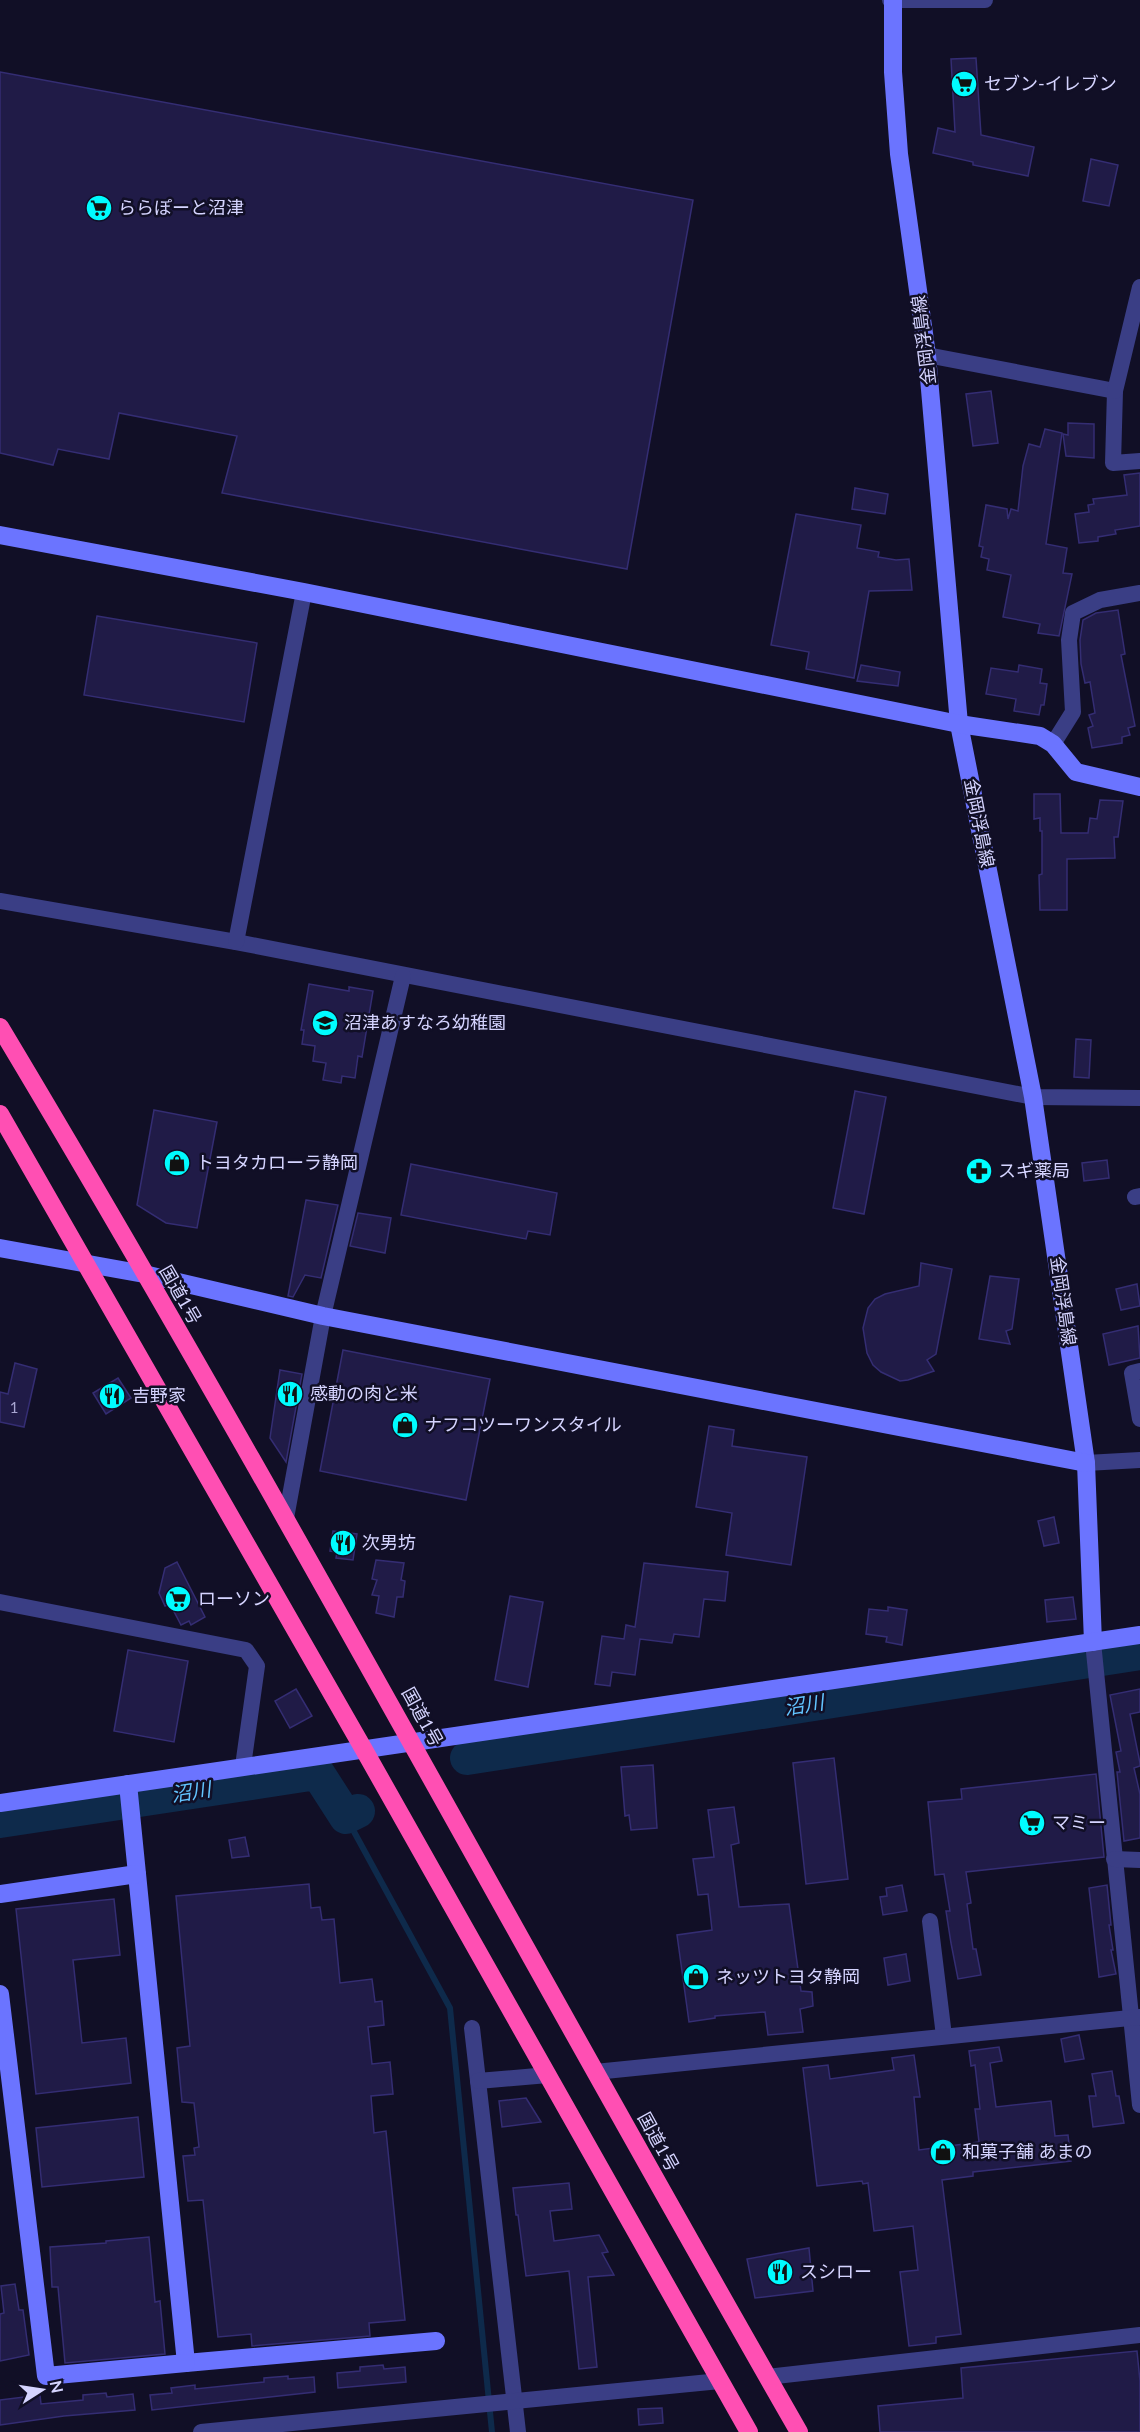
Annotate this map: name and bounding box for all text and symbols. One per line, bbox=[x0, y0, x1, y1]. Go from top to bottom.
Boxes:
supermarket icon: セブン-イレブン bbox=[949, 69, 979, 99]
place label: セブン-イレブン bbox=[984, 72, 1117, 94]
supermarket icon: ららぽーと沼津 bbox=[84, 193, 114, 223]
place label: ららぽーと沼津 bbox=[118, 196, 244, 218]
street label: 金岡浮島線 bbox=[907, 294, 939, 386]
street label: 金岡浮島線 bbox=[961, 777, 999, 869]
school or university icon: 沼津あすなろ幼稚園 bbox=[310, 1008, 340, 1038]
place label: 沼津あすなろ幼稚園 bbox=[344, 1011, 506, 1033]
shop icon: トヨタカローラ静岡 bbox=[162, 1148, 192, 1178]
place label: トヨタカローラ静岡 bbox=[196, 1151, 358, 1173]
pharmacy icon: スギ薬局 bbox=[964, 1156, 994, 1186]
place label: スギ薬局 bbox=[998, 1159, 1070, 1181]
street label: 金岡浮島線 bbox=[1047, 1255, 1081, 1347]
street label: 国道1号 bbox=[155, 1261, 207, 1328]
restaurant icon: 感動の肉と米 bbox=[275, 1379, 305, 1409]
restaurant icon: 吉野家 bbox=[97, 1381, 127, 1411]
place label: 感動の肉と米 bbox=[310, 1382, 418, 1404]
place label: 吉野家 bbox=[132, 1384, 186, 1406]
house number: 1 bbox=[10, 1398, 18, 1416]
shop icon: ナフコツーワンスタイル bbox=[390, 1410, 420, 1440]
place label: ナフコツーワンスタイル bbox=[424, 1413, 622, 1435]
restaurant icon: 次男坊 bbox=[328, 1528, 358, 1558]
place label: 次男坊 bbox=[362, 1531, 416, 1553]
supermarket icon: ローソン bbox=[163, 1584, 193, 1614]
place label: ローソン bbox=[198, 1587, 270, 1609]
street label: 国道1号 bbox=[398, 1683, 448, 1750]
water label: 沼川 bbox=[782, 1689, 827, 1719]
water label: 沼川 bbox=[169, 1776, 214, 1806]
supermarket icon: マミー bbox=[1017, 1808, 1047, 1838]
place label: マミー bbox=[1052, 1811, 1106, 1833]
shop icon: ネッツトヨタ静岡 bbox=[681, 1962, 711, 1992]
place label: ネッツトヨタ静岡 bbox=[716, 1965, 860, 1987]
street label: 国道1号 bbox=[634, 2108, 684, 2175]
shop icon: 和菓子舗 あまの bbox=[928, 2137, 958, 2167]
place label: 和菓子舗 あまの bbox=[962, 2140, 1093, 2162]
restaurant icon: スシロー bbox=[765, 2257, 795, 2287]
place label: スシロー bbox=[800, 2260, 872, 2282]
north arrow bbox=[12, 2360, 72, 2420]
text: N bbox=[47, 2379, 68, 2395]

